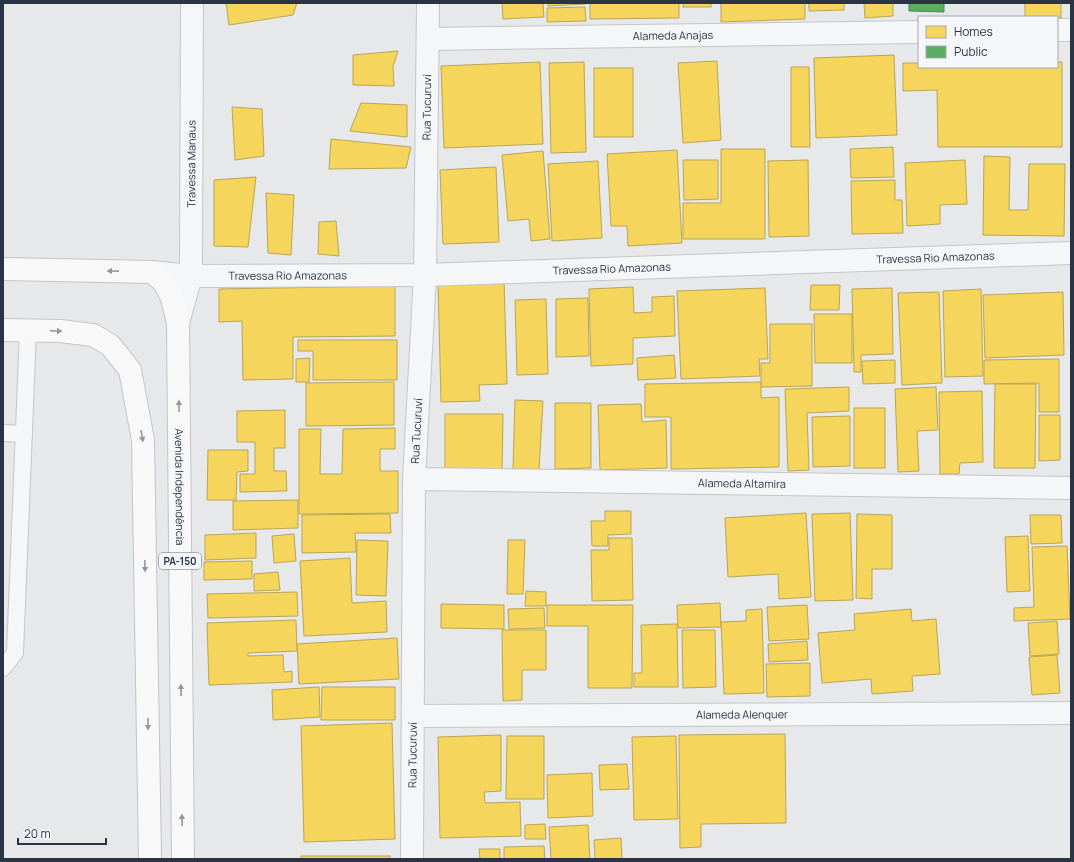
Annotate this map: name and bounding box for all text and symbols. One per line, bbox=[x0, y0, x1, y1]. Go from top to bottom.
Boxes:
legend bbox=[918, 16, 1058, 68]
text: Homes bbox=[954, 23, 993, 40]
street label: Alameda Anajas bbox=[633, 27, 714, 43]
text: Public bbox=[954, 43, 988, 60]
street label: Rua Tucuruví bbox=[418, 74, 434, 140]
street label: Travessa Manaus bbox=[183, 120, 199, 208]
street label: Travessa Rio Amazonas bbox=[876, 248, 995, 267]
street label: Travessa Rio Amazonas bbox=[552, 259, 671, 278]
street label: Travessa Rio Amazonas bbox=[229, 267, 347, 283]
one-way arrow bbox=[106, 268, 119, 274]
one-way arrow bbox=[50, 328, 63, 334]
street label: Rua Tucuruví bbox=[407, 397, 425, 464]
one-way arrow bbox=[176, 399, 182, 412]
street label: Avenida Independência bbox=[172, 428, 188, 545]
one-way arrow bbox=[139, 430, 145, 442]
street label: Alameda Altamira bbox=[698, 475, 786, 491]
road number: PA-150 bbox=[159, 553, 201, 569]
one-way arrow bbox=[142, 560, 148, 573]
one-way arrow bbox=[178, 683, 184, 696]
street label: Alameda Alenquer bbox=[696, 706, 788, 722]
one-way arrow bbox=[145, 718, 151, 731]
street label: Rua Tucuruví bbox=[404, 722, 420, 788]
one-way arrow bbox=[179, 813, 185, 826]
scale bar bbox=[18, 820, 106, 846]
text: 20 m bbox=[24, 825, 51, 842]

